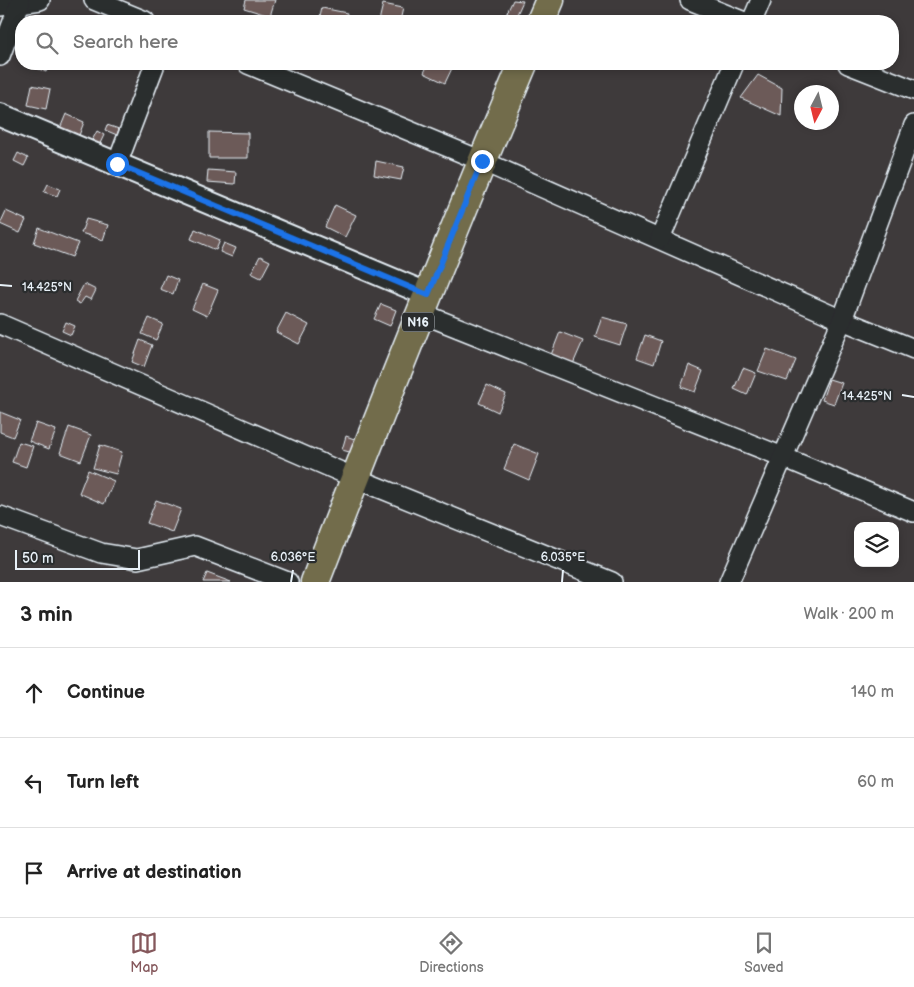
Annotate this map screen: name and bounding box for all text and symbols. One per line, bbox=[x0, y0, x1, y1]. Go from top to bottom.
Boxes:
search box bbox=[15, 15, 899, 70]
icon: search bbox=[33, 29, 61, 57]
text: Search here bbox=[73, 31, 178, 54]
north arrow bbox=[794, 85, 839, 130]
route end bbox=[471, 150, 494, 173]
route start bbox=[106, 153, 129, 176]
text: 14.425°N bbox=[22, 280, 72, 295]
road number: N16 bbox=[402, 313, 434, 332]
text: 14.425°N bbox=[842, 389, 892, 404]
map controls bbox=[854, 522, 899, 567]
button: layers bbox=[854, 522, 899, 567]
scale bar bbox=[15, 547, 140, 570]
text: 50 m bbox=[22, 550, 54, 567]
text: 6.036°E bbox=[271, 550, 315, 565]
text: 6.035°E bbox=[541, 550, 585, 565]
text: 3 min bbox=[20, 602, 73, 627]
text: Walk · 200 m bbox=[804, 605, 894, 624]
icon: ahead bbox=[20, 679, 48, 707]
text: Continue bbox=[67, 681, 145, 704]
text: 140 m bbox=[851, 683, 894, 702]
icon: left bbox=[20, 769, 48, 797]
text: Turn left bbox=[67, 771, 139, 794]
text: 60 m bbox=[857, 773, 894, 792]
icon: arrive bbox=[20, 859, 48, 887]
text: Arrive at destination bbox=[67, 861, 242, 884]
tab: Map bbox=[130, 929, 159, 976]
tab: Directions bbox=[419, 929, 484, 976]
tab: Saved bbox=[744, 929, 784, 976]

